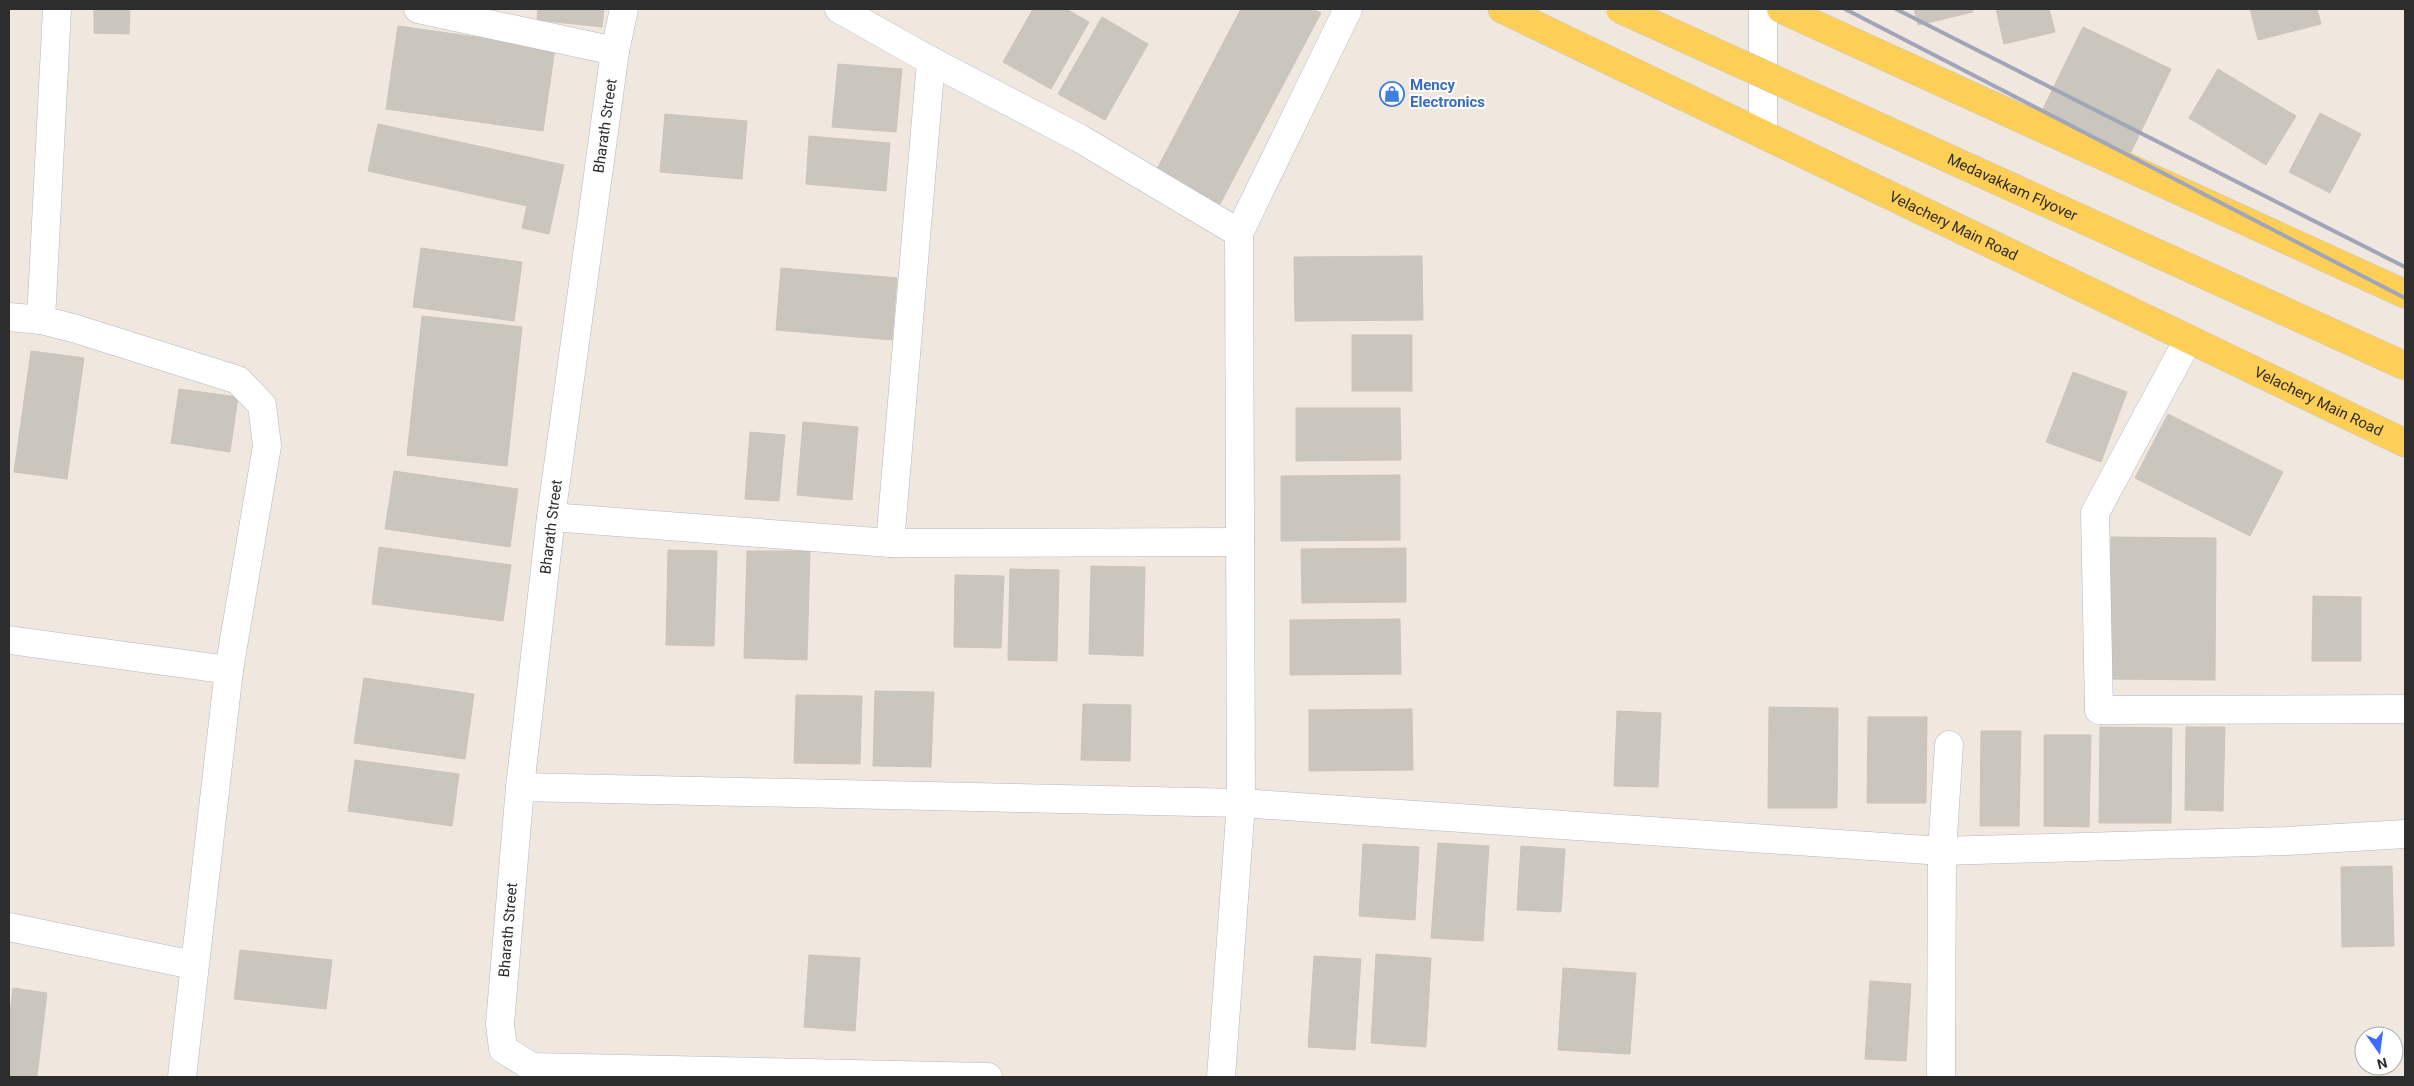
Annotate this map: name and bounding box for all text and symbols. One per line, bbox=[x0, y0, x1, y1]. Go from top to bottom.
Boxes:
place label: Mency Electronics bbox=[1410, 76, 1485, 111]
street label: Bharath Street bbox=[589, 78, 621, 174]
shop icon: Mency Electronics bbox=[1379, 81, 1405, 107]
street label: Medavakkam Flyover bbox=[1944, 150, 2080, 225]
street label: Velachery Main Road bbox=[1886, 187, 2021, 265]
street label: Velachery Main Road bbox=[2251, 363, 2386, 440]
street label: Bharath Street bbox=[536, 479, 566, 575]
street label: Bharath Street bbox=[495, 882, 521, 978]
north arrow bbox=[2354, 1026, 2404, 1076]
text: N bbox=[2375, 1055, 2389, 1073]

